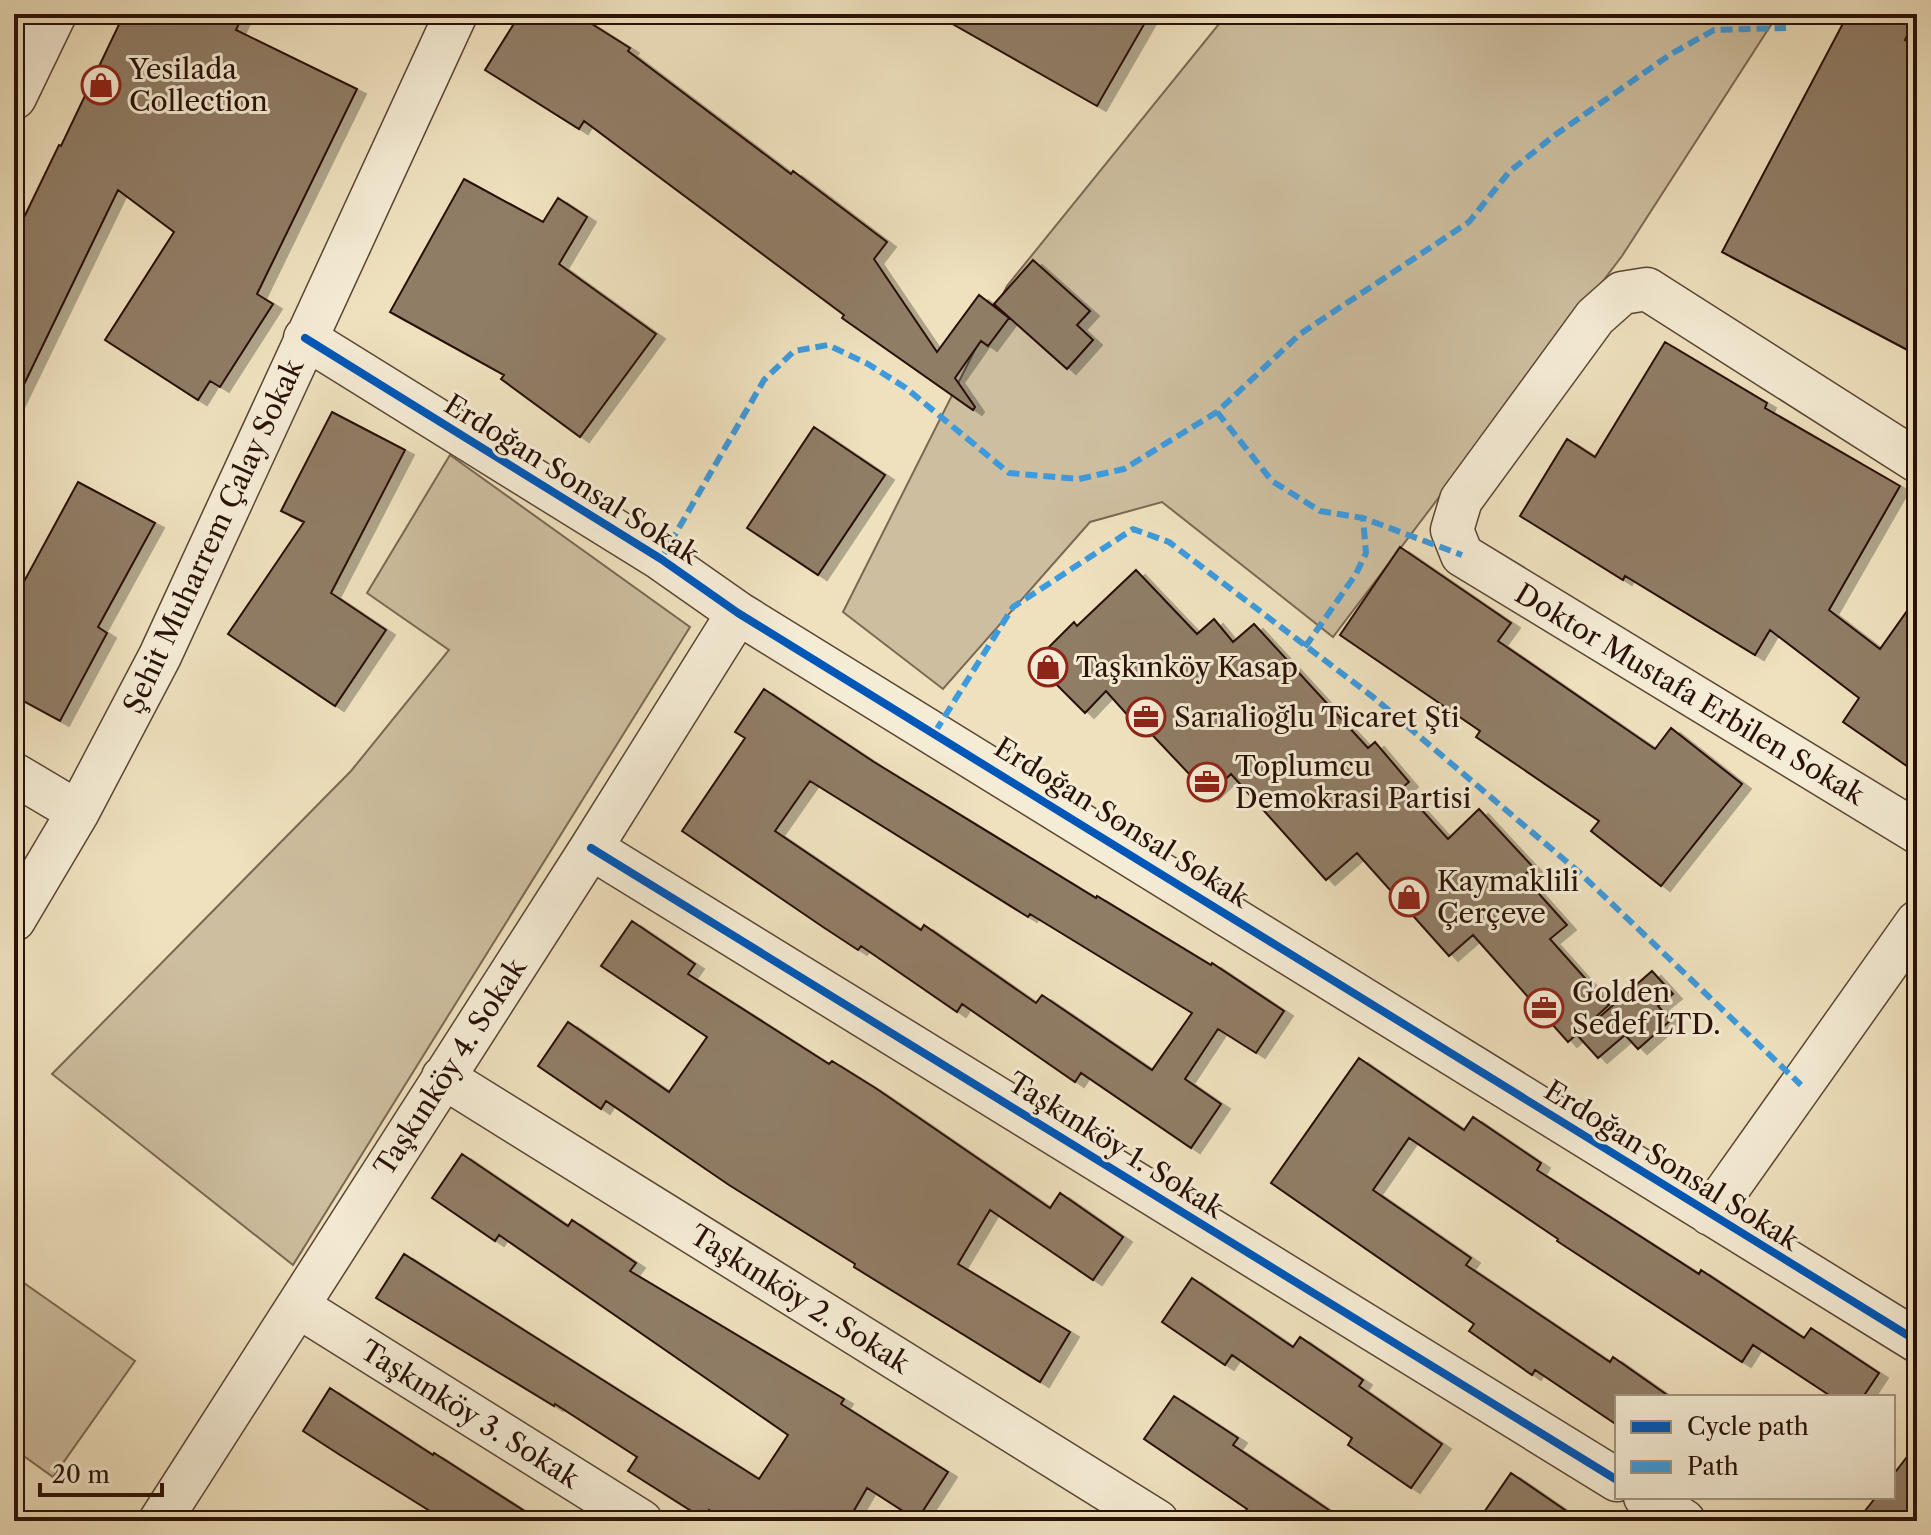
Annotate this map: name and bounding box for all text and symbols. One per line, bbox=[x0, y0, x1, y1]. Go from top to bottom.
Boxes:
place label: Yesilada Collection bbox=[128, 52, 268, 118]
shop icon: Yesilada Collection bbox=[80, 64, 122, 106]
street label: Şehit Muharrem Çalay Sokak bbox=[116, 352, 311, 719]
street label: Erdoğan Sonsal Sokak bbox=[438, 387, 707, 572]
street label: Doktor Mustafa Erbilen Sokak bbox=[1509, 576, 1872, 813]
shop icon: Taşkınköy Kasap bbox=[1027, 646, 1069, 688]
place label: Taşkınköy Kasap bbox=[1076, 650, 1298, 684]
office icon: Sarıalioğlu Ticaret Şti bbox=[1125, 696, 1167, 738]
place label: Sarıalioğlu Ticaret Şti bbox=[1174, 700, 1460, 734]
street label: Erdoğan Sonsal Sokak bbox=[988, 730, 1257, 915]
place label: Toplumcu Demokrasi Partisi bbox=[1235, 749, 1471, 815]
office icon: Toplumcu Demokrasi Partisi bbox=[1186, 761, 1228, 803]
place label: Kaymaklili Çerçeve bbox=[1437, 864, 1579, 930]
shop icon: Kaymaklili Çerçeve bbox=[1388, 876, 1430, 918]
street label: Taşkınköy 4. Sokak bbox=[367, 950, 534, 1182]
place label: Golden Sedef LTD. bbox=[1572, 975, 1721, 1041]
office icon: Golden Sedef LTD. bbox=[1523, 987, 1565, 1029]
street label: Taşkınköy 1. Sokak bbox=[1002, 1065, 1232, 1226]
street label: Erdoğan Sonsal Sokak bbox=[1538, 1073, 1807, 1258]
street label: Taşkınköy 2. Sokak bbox=[684, 1218, 918, 1381]
street label: Taşkınköy 3. Sokak bbox=[354, 1333, 587, 1496]
legend bbox=[1615, 1395, 1895, 1499]
text: Cycle path bbox=[1687, 1412, 1809, 1441]
scale bar bbox=[40, 1447, 162, 1497]
text: Path bbox=[1687, 1452, 1739, 1481]
text: 20 m bbox=[52, 1460, 110, 1489]

